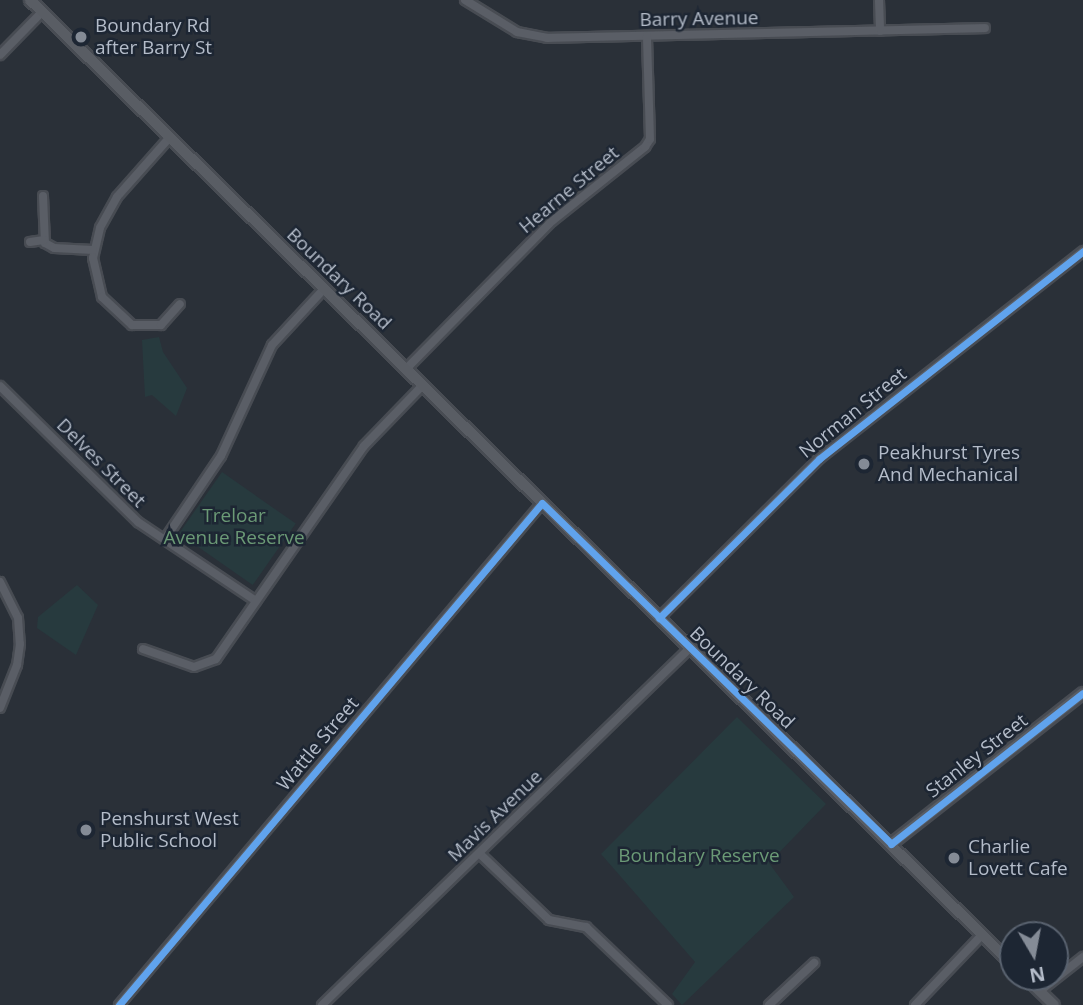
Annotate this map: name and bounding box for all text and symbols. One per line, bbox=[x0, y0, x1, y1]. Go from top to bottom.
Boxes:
street label: Barry Avenue bbox=[639, 7, 759, 31]
place label: Boundary Rd after Barry St bbox=[95, 15, 212, 59]
marker: Boundary Rd after Barry St bbox=[73, 29, 89, 45]
street label: Hearne Street bbox=[514, 142, 624, 238]
street label: Boundary Road bbox=[282, 223, 396, 335]
street label: Norman Street bbox=[795, 363, 911, 463]
street label: Delves Street bbox=[52, 414, 150, 512]
place label: Peakhurst Tyres And Mechanical bbox=[878, 442, 1020, 486]
marker: Peakhurst Tyres And Mechanical bbox=[856, 456, 872, 472]
park label: Treloar Avenue Reserve bbox=[163, 505, 305, 549]
street label: Boundary Road bbox=[685, 622, 799, 734]
street label: Wattle Street bbox=[272, 693, 364, 795]
street label: Stanley Street bbox=[922, 709, 1032, 803]
street label: Mavis Avenue bbox=[443, 765, 547, 867]
place label: Penshurst West Public School bbox=[100, 808, 239, 852]
marker: Penshurst West Public School bbox=[78, 822, 94, 838]
place label: Charlie Lovett Cafe bbox=[968, 836, 1068, 880]
park label: Boundary Reserve bbox=[618, 845, 780, 867]
marker: Charlie Lovett Cafe bbox=[946, 850, 962, 866]
north arrow bbox=[999, 921, 1069, 991]
text: N bbox=[1027, 961, 1047, 989]

